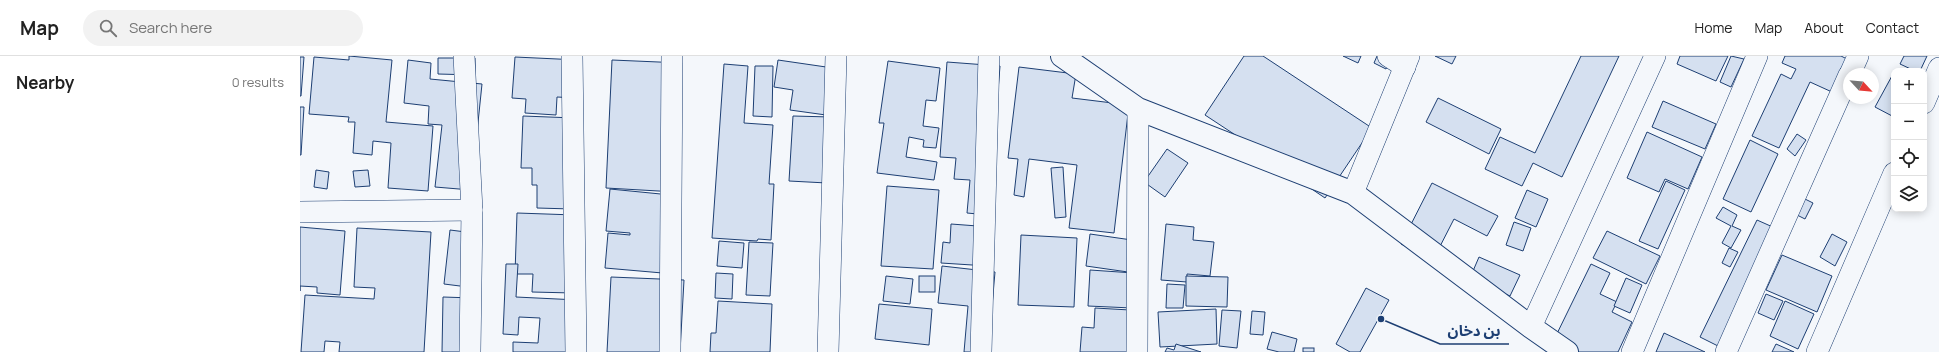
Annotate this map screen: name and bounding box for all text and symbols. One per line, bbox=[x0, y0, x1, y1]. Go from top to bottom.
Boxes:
search box bbox=[83, 10, 363, 46]
text: Map bbox=[20, 15, 59, 41]
icon: search bbox=[97, 17, 119, 39]
text: Search here bbox=[129, 17, 212, 38]
text: Home bbox=[1695, 18, 1732, 37]
text: Map bbox=[1754, 18, 1782, 37]
text: About bbox=[1804, 18, 1844, 37]
text: Contact bbox=[1866, 18, 1919, 37]
north arrow bbox=[1843, 68, 1879, 104]
map controls bbox=[1891, 68, 1927, 212]
button: + bbox=[1891, 68, 1927, 104]
text: Nearby bbox=[16, 71, 74, 94]
text: 0 results bbox=[232, 73, 284, 91]
button: − bbox=[1891, 104, 1927, 140]
button: locate bbox=[1891, 140, 1927, 176]
button: layers bbox=[1891, 176, 1927, 212]
callout: بن دخان bbox=[1440, 317, 1509, 344]
text: بن دخان bbox=[1448, 320, 1500, 341]

